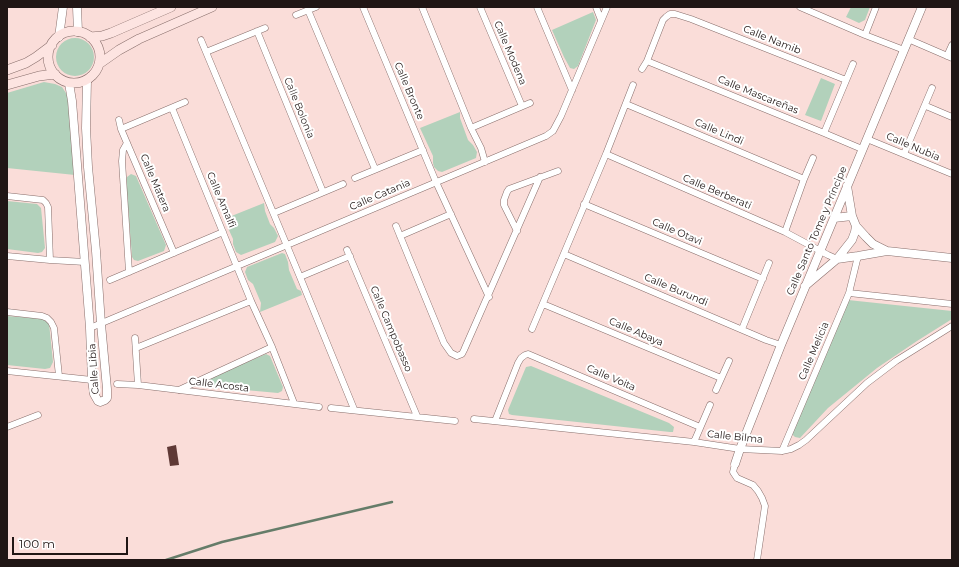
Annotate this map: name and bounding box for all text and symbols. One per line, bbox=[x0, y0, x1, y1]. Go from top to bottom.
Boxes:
street label: Calle Modena bbox=[491, 19, 529, 87]
street label: Calle Namib bbox=[741, 23, 803, 57]
street label: Calle Bronte bbox=[391, 60, 427, 122]
street label: Calle Mascareñas bbox=[716, 73, 800, 117]
street label: Calle Bolonia bbox=[281, 76, 317, 140]
street label: Calle Lindi bbox=[693, 116, 745, 148]
street label: Calle Nubia bbox=[884, 130, 942, 164]
street label: Calle Matera bbox=[137, 152, 173, 214]
street label: Calle Santo Tome y Príncipe bbox=[784, 165, 850, 297]
street label: Calle Amalfi bbox=[204, 170, 238, 230]
street label: Calle Berberati bbox=[681, 172, 753, 212]
street label: Calle Catania bbox=[348, 177, 412, 213]
street label: Calle Otavi bbox=[650, 216, 704, 248]
street label: Calle Burundi bbox=[642, 271, 710, 309]
street label: Calle Campobasso bbox=[367, 284, 415, 374]
street label: Calle Abaya bbox=[607, 315, 665, 349]
street label: Calle Melicia bbox=[796, 320, 832, 382]
street label: Calle Libia bbox=[86, 343, 102, 395]
street label: Calle Voita bbox=[585, 362, 637, 394]
street label: Calle Acosta bbox=[188, 375, 250, 395]
street label: Calle Bilma bbox=[706, 428, 764, 446]
scale bar bbox=[14, 529, 130, 555]
text: 100 m bbox=[19, 536, 55, 551]

